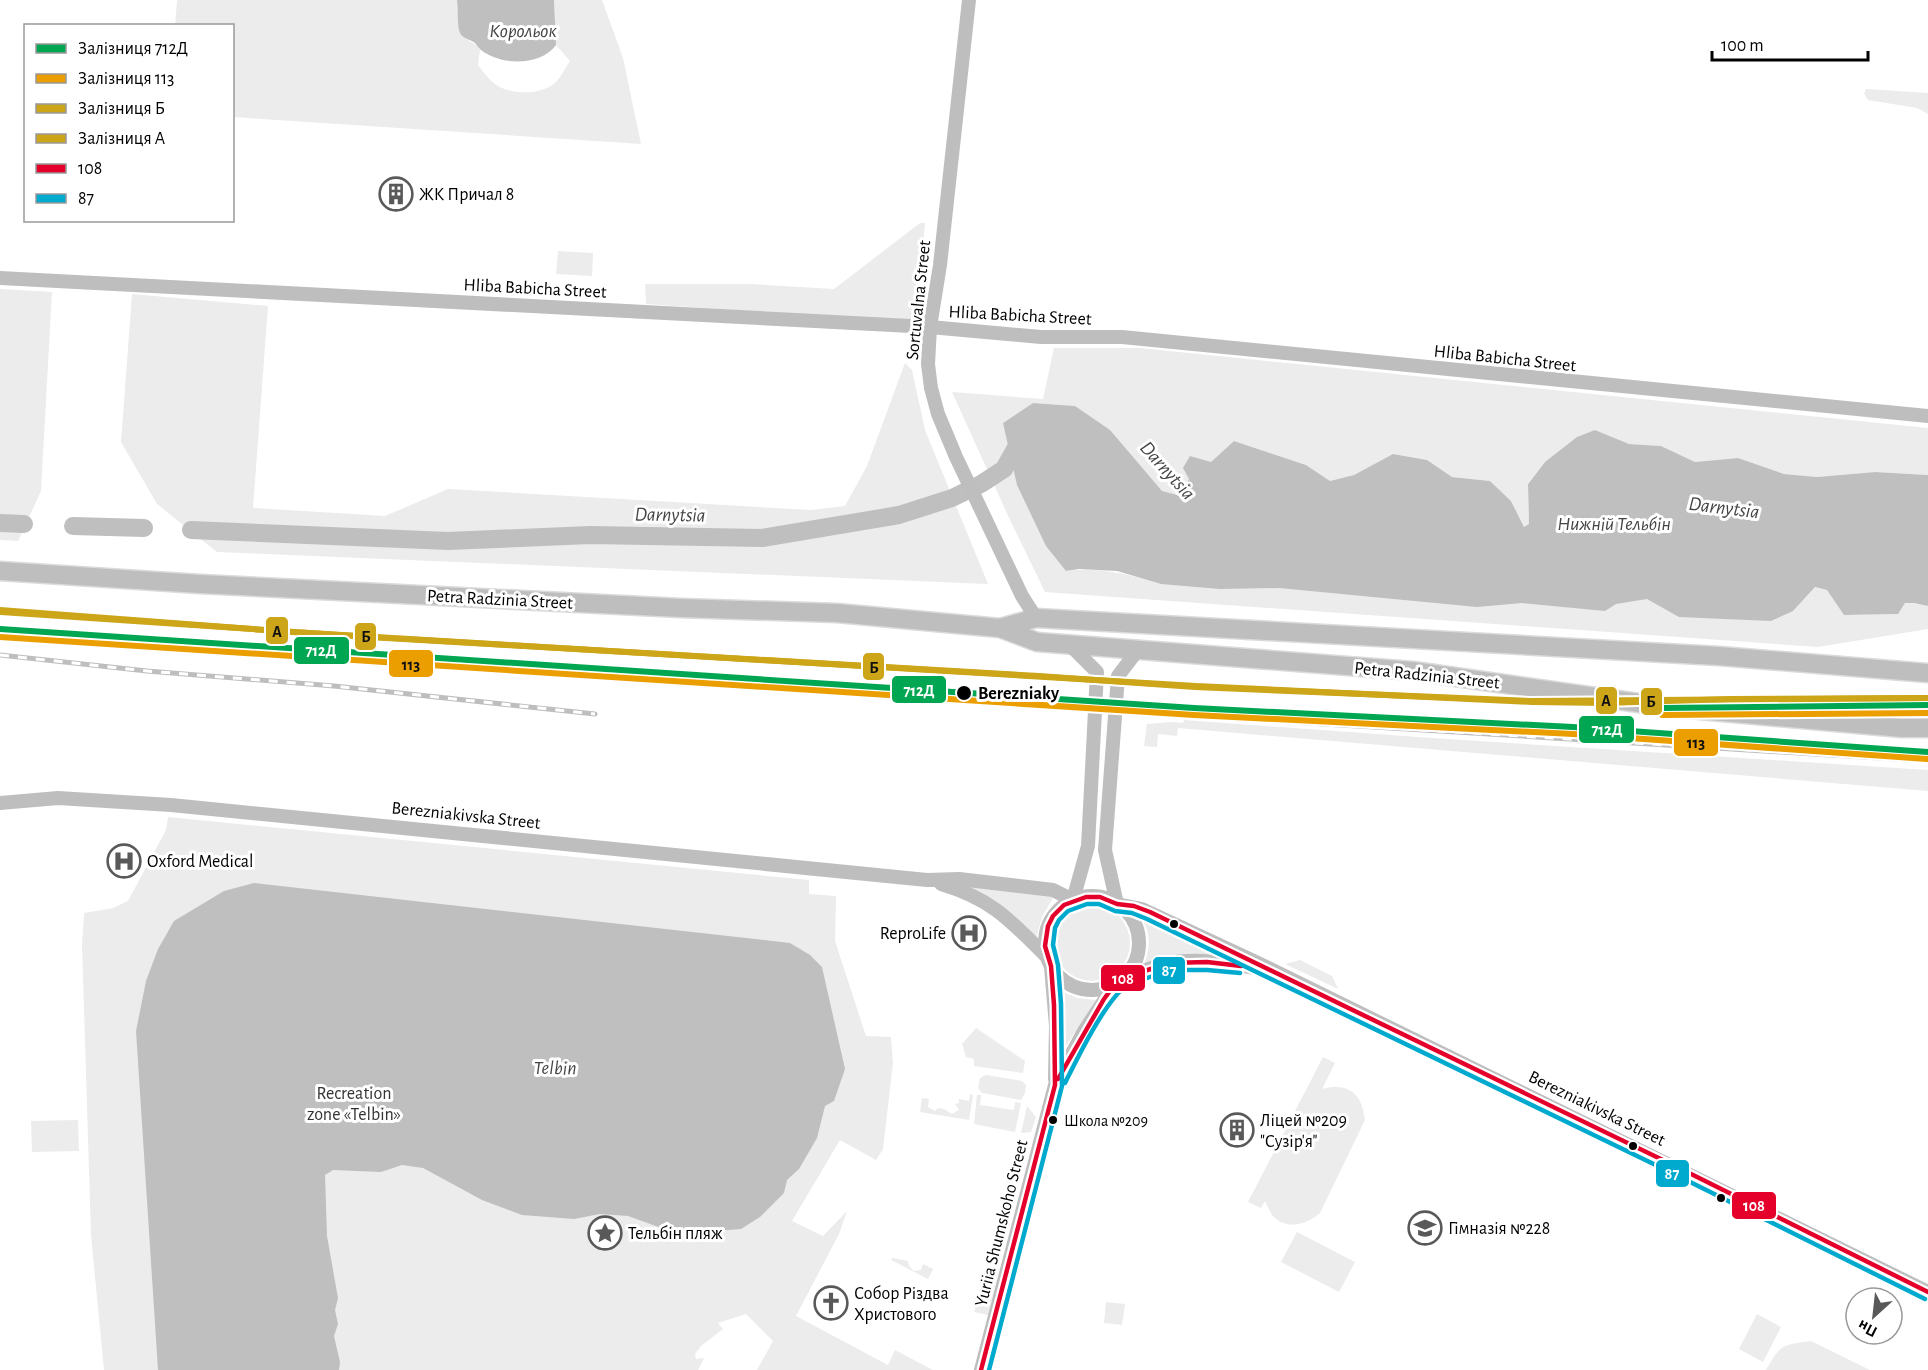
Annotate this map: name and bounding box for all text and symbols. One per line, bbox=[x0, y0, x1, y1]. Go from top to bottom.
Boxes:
water label: Корольок bbox=[489, 21, 557, 41]
legend bbox=[24, 24, 234, 222]
scale bar bbox=[1712, 24, 1868, 62]
text: 100 m bbox=[1721, 37, 1764, 55]
text: Залізниця 712Д bbox=[78, 40, 188, 58]
text: Залізниця 113 bbox=[78, 70, 175, 88]
text: Залізниця Б bbox=[78, 100, 165, 118]
text: Залізниця A bbox=[78, 130, 166, 148]
text: 108 bbox=[78, 160, 102, 178]
building icon: ЖК Причал 8 bbox=[378, 176, 414, 212]
place label: ЖК Причал 8 bbox=[419, 186, 514, 204]
text: 87 bbox=[78, 190, 94, 208]
street label: Sortuvalna Street bbox=[904, 239, 934, 361]
street label: Hliba Babicha Street bbox=[463, 276, 607, 302]
street label: Hliba Babicha Street bbox=[948, 303, 1092, 329]
street label: Hliba Babicha Street bbox=[1433, 343, 1577, 375]
water label: Darnytsia bbox=[1136, 438, 1198, 504]
water label: Darnytsia bbox=[1687, 494, 1760, 522]
water label: Darnytsia bbox=[634, 504, 706, 526]
water label: Нижній Тельбін bbox=[1557, 514, 1671, 534]
street label: Petra Radzinia Street bbox=[427, 587, 574, 613]
line badge: A bbox=[265, 616, 289, 645]
line badge: Б bbox=[354, 622, 377, 651]
text: A bbox=[272, 624, 282, 640]
text: Б bbox=[361, 629, 371, 645]
line badge: 712Д bbox=[293, 636, 350, 665]
text: 712Д bbox=[305, 643, 337, 659]
line badge: 113 bbox=[388, 649, 434, 678]
line badge: Б bbox=[862, 652, 885, 681]
text: 113 bbox=[402, 657, 420, 673]
street label: Petra Radzinia Street bbox=[1353, 659, 1501, 693]
text: Б bbox=[869, 660, 879, 676]
line badge: 712Д bbox=[891, 675, 947, 704]
text: 712Д bbox=[903, 683, 935, 699]
marker: Berezniaky bbox=[955, 684, 973, 702]
place label: Berezniaky bbox=[978, 685, 1060, 703]
line badge: A bbox=[1595, 686, 1618, 715]
line badge: Б bbox=[1640, 687, 1663, 716]
text: A bbox=[1601, 693, 1611, 709]
text: Б bbox=[1646, 694, 1656, 710]
line badge: 712Д bbox=[1578, 715, 1635, 744]
text: 712Д bbox=[1591, 722, 1623, 738]
line badge: 113 bbox=[1673, 728, 1719, 757]
text: 113 bbox=[1687, 735, 1705, 751]
street label: Berezniakivska Street bbox=[391, 799, 541, 833]
hospital icon: Oxford Medical bbox=[106, 843, 142, 879]
place label: Oxford Medical bbox=[147, 853, 253, 871]
hospital icon: ReproLife bbox=[951, 915, 987, 951]
unlabelled marker bbox=[1168, 918, 1180, 930]
place label: ReproLife bbox=[880, 925, 946, 943]
line badge: 87 bbox=[1152, 956, 1186, 985]
text: 87 bbox=[1162, 963, 1176, 979]
line badge: 108 bbox=[1100, 964, 1146, 992]
text: 108 bbox=[1112, 971, 1134, 987]
water label: Telbin bbox=[533, 1058, 577, 1078]
street label: Berezniakivska Street bbox=[1525, 1068, 1668, 1150]
park label: Recreation zone «Telbin» bbox=[307, 1085, 401, 1124]
building icon: Ліцей №209 "Сузір'я" bbox=[1219, 1112, 1255, 1148]
place label: Ліцей №209 "Сузір'я" bbox=[1260, 1112, 1347, 1151]
place label: Школа №209 bbox=[1064, 1113, 1148, 1129]
marker: Школа №209 bbox=[1047, 1114, 1059, 1126]
street label: Yuriia Shumskoho Street bbox=[973, 1138, 1031, 1308]
unlabelled marker bbox=[1627, 1140, 1639, 1152]
line badge: 87 bbox=[1655, 1159, 1690, 1188]
text: 87 bbox=[1665, 1166, 1679, 1182]
line badge: 108 bbox=[1731, 1191, 1777, 1220]
unlabelled marker bbox=[1715, 1192, 1727, 1204]
text: 108 bbox=[1743, 1198, 1765, 1214]
school or university icon: Гімназія №228 bbox=[1407, 1210, 1443, 1246]
place icon: Тельбін пляж bbox=[587, 1215, 623, 1251]
place label: Гімназія №228 bbox=[1448, 1220, 1550, 1238]
place label: Тельбін пляж bbox=[628, 1224, 723, 1243]
place label: Собор Різдва Христового bbox=[854, 1284, 949, 1324]
church icon: Собор Різдва Христового bbox=[813, 1285, 849, 1321]
north arrow bbox=[1844, 1286, 1904, 1346]
text: Пн bbox=[1855, 1317, 1880, 1340]

